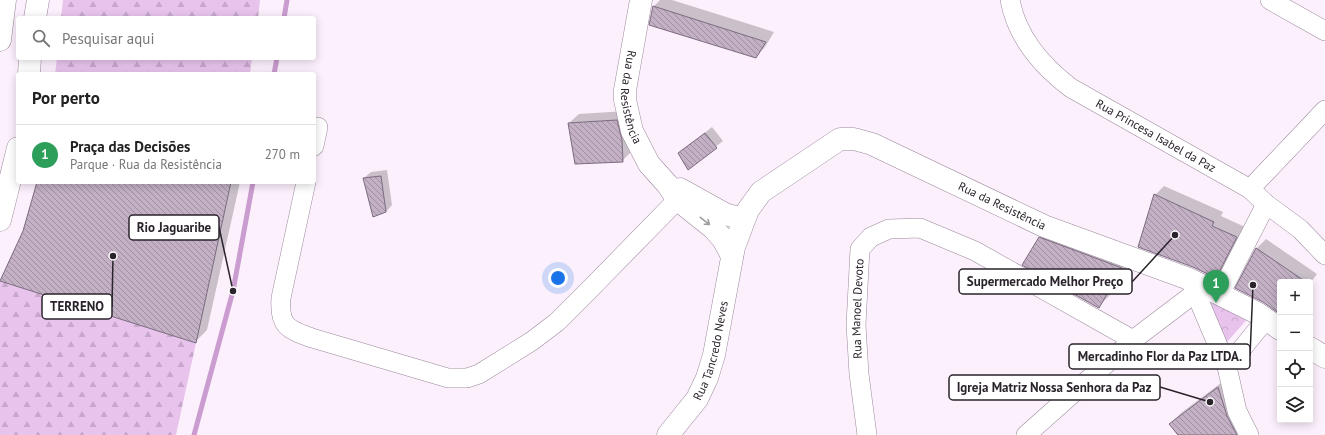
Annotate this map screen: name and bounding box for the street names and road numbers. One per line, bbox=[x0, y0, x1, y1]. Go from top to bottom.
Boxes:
street label: Rua da Resistência bbox=[618, 49, 645, 146]
street label: Rua Princesa Isabel da Paz bbox=[1093, 96, 1219, 175]
street label: Rua da Resistência bbox=[956, 178, 1049, 233]
street label: Rua Manoel Devoto bbox=[848, 258, 866, 359]
street label: Rua Tancredo Neves bbox=[690, 300, 731, 403]

